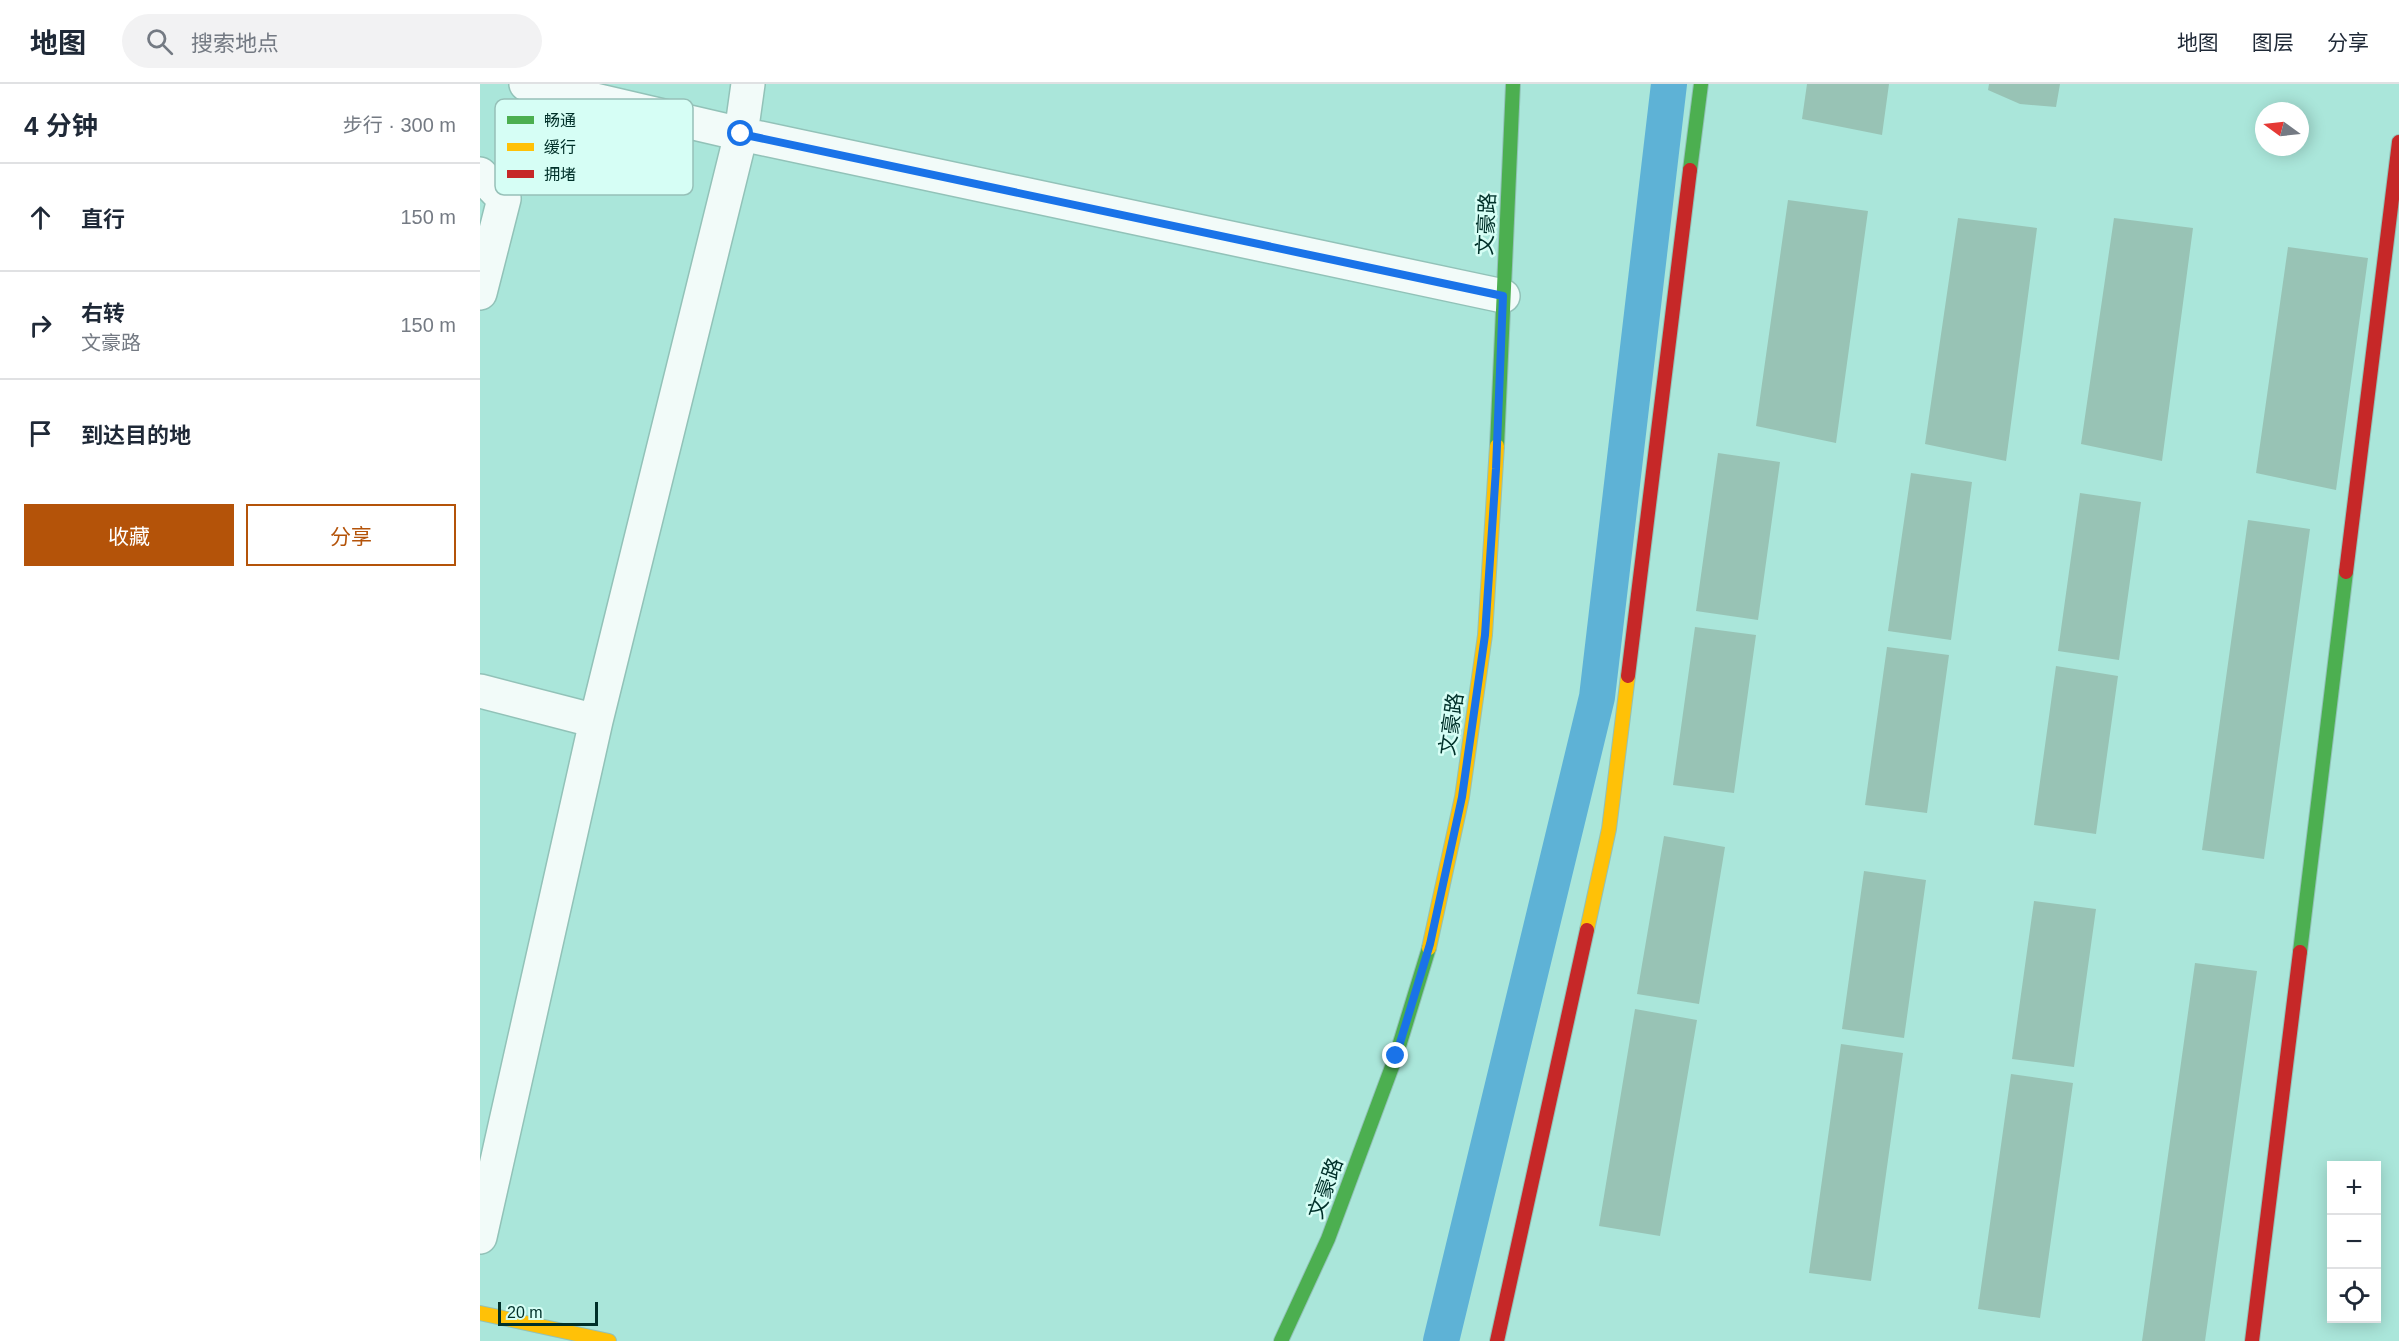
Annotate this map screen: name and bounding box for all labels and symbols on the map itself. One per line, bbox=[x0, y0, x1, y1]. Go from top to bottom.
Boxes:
legend bbox=[495, 99, 693, 195]
north arrow bbox=[2255, 102, 2309, 156]
text: 畅通 bbox=[544, 112, 576, 129]
route start bbox=[727, 120, 753, 146]
text: 缓行 bbox=[544, 139, 576, 156]
text: 拥堵 bbox=[544, 166, 576, 183]
street label: 文豪路 bbox=[1473, 192, 1499, 256]
street label: 文豪路 bbox=[1435, 691, 1467, 757]
route end bbox=[1382, 1042, 1408, 1068]
street label: 文豪路 bbox=[1303, 1154, 1347, 1222]
scale bar bbox=[498, 1299, 598, 1326]

